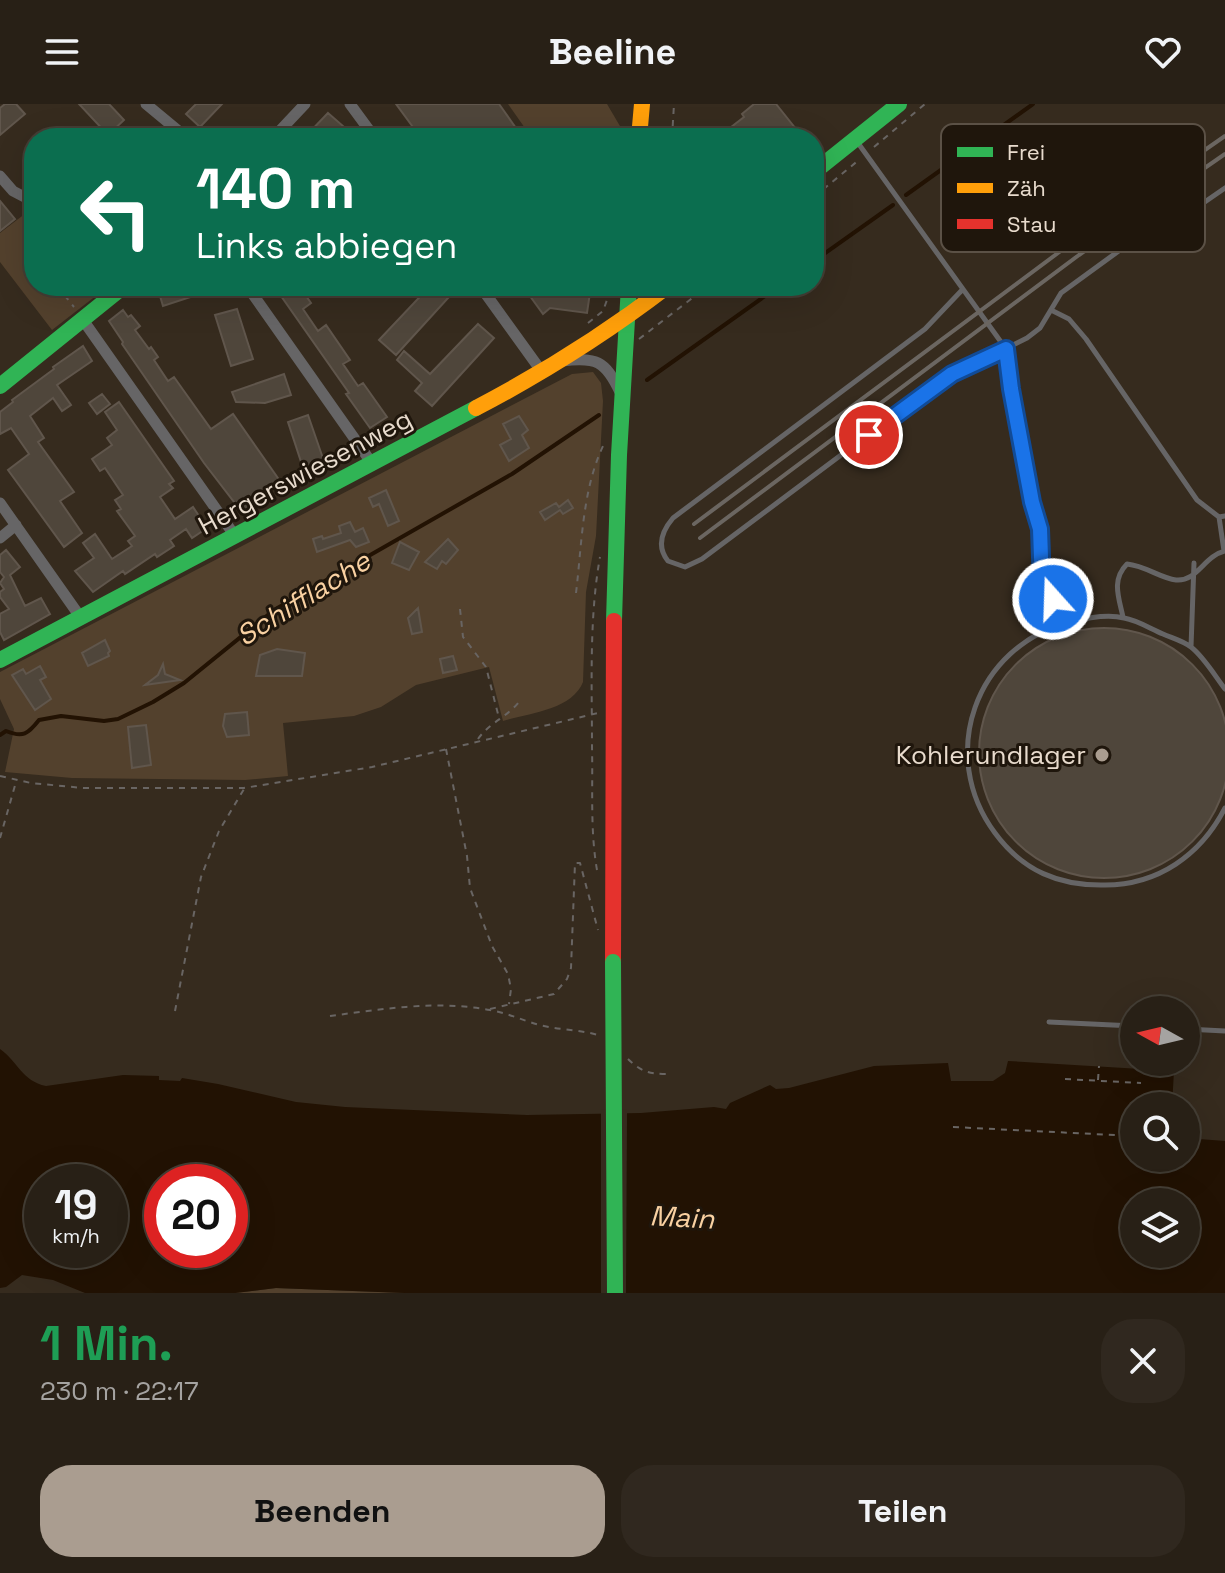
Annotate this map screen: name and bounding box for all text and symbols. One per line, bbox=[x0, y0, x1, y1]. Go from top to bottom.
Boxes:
text: Beeline bbox=[549, 29, 676, 75]
icon: menu bbox=[40, 30, 84, 74]
icon: heart bbox=[1141, 30, 1185, 74]
legend bbox=[941, 124, 1205, 252]
text: Frei bbox=[1007, 138, 1045, 166]
text: 140 m bbox=[196, 153, 355, 224]
icon: left bbox=[64, 160, 168, 264]
text: Zäh bbox=[1007, 174, 1046, 202]
text: Stau bbox=[1007, 210, 1056, 238]
text: Links abbiegen bbox=[196, 223, 457, 269]
street label: Hergerswiesenweg bbox=[192, 401, 418, 543]
pin bbox=[835, 401, 903, 469]
icon: arrive bbox=[847, 413, 891, 457]
water label: Schifflache bbox=[229, 542, 378, 653]
position arrow bbox=[1011, 557, 1095, 641]
place label: Kohlerundlager bbox=[896, 738, 1086, 772]
marker: Kohlerundlager bbox=[1093, 746, 1111, 764]
north arrow bbox=[1120, 996, 1200, 1076]
map controls bbox=[1120, 996, 1200, 1268]
button: search bbox=[1120, 1092, 1200, 1172]
speed limit sign: 20 bbox=[144, 1164, 248, 1268]
text: 19 bbox=[55, 1180, 97, 1231]
button: layers bbox=[1120, 1188, 1200, 1268]
water label: Main bbox=[649, 1197, 716, 1237]
text: km/h bbox=[52, 1223, 100, 1249]
text: 1 Min. bbox=[40, 1313, 173, 1374]
button: close bbox=[1101, 1319, 1185, 1403]
text: 230 m · 22:17 bbox=[40, 1374, 199, 1408]
button: Beenden bbox=[40, 1465, 605, 1557]
button: Teilen bbox=[621, 1465, 1185, 1557]

